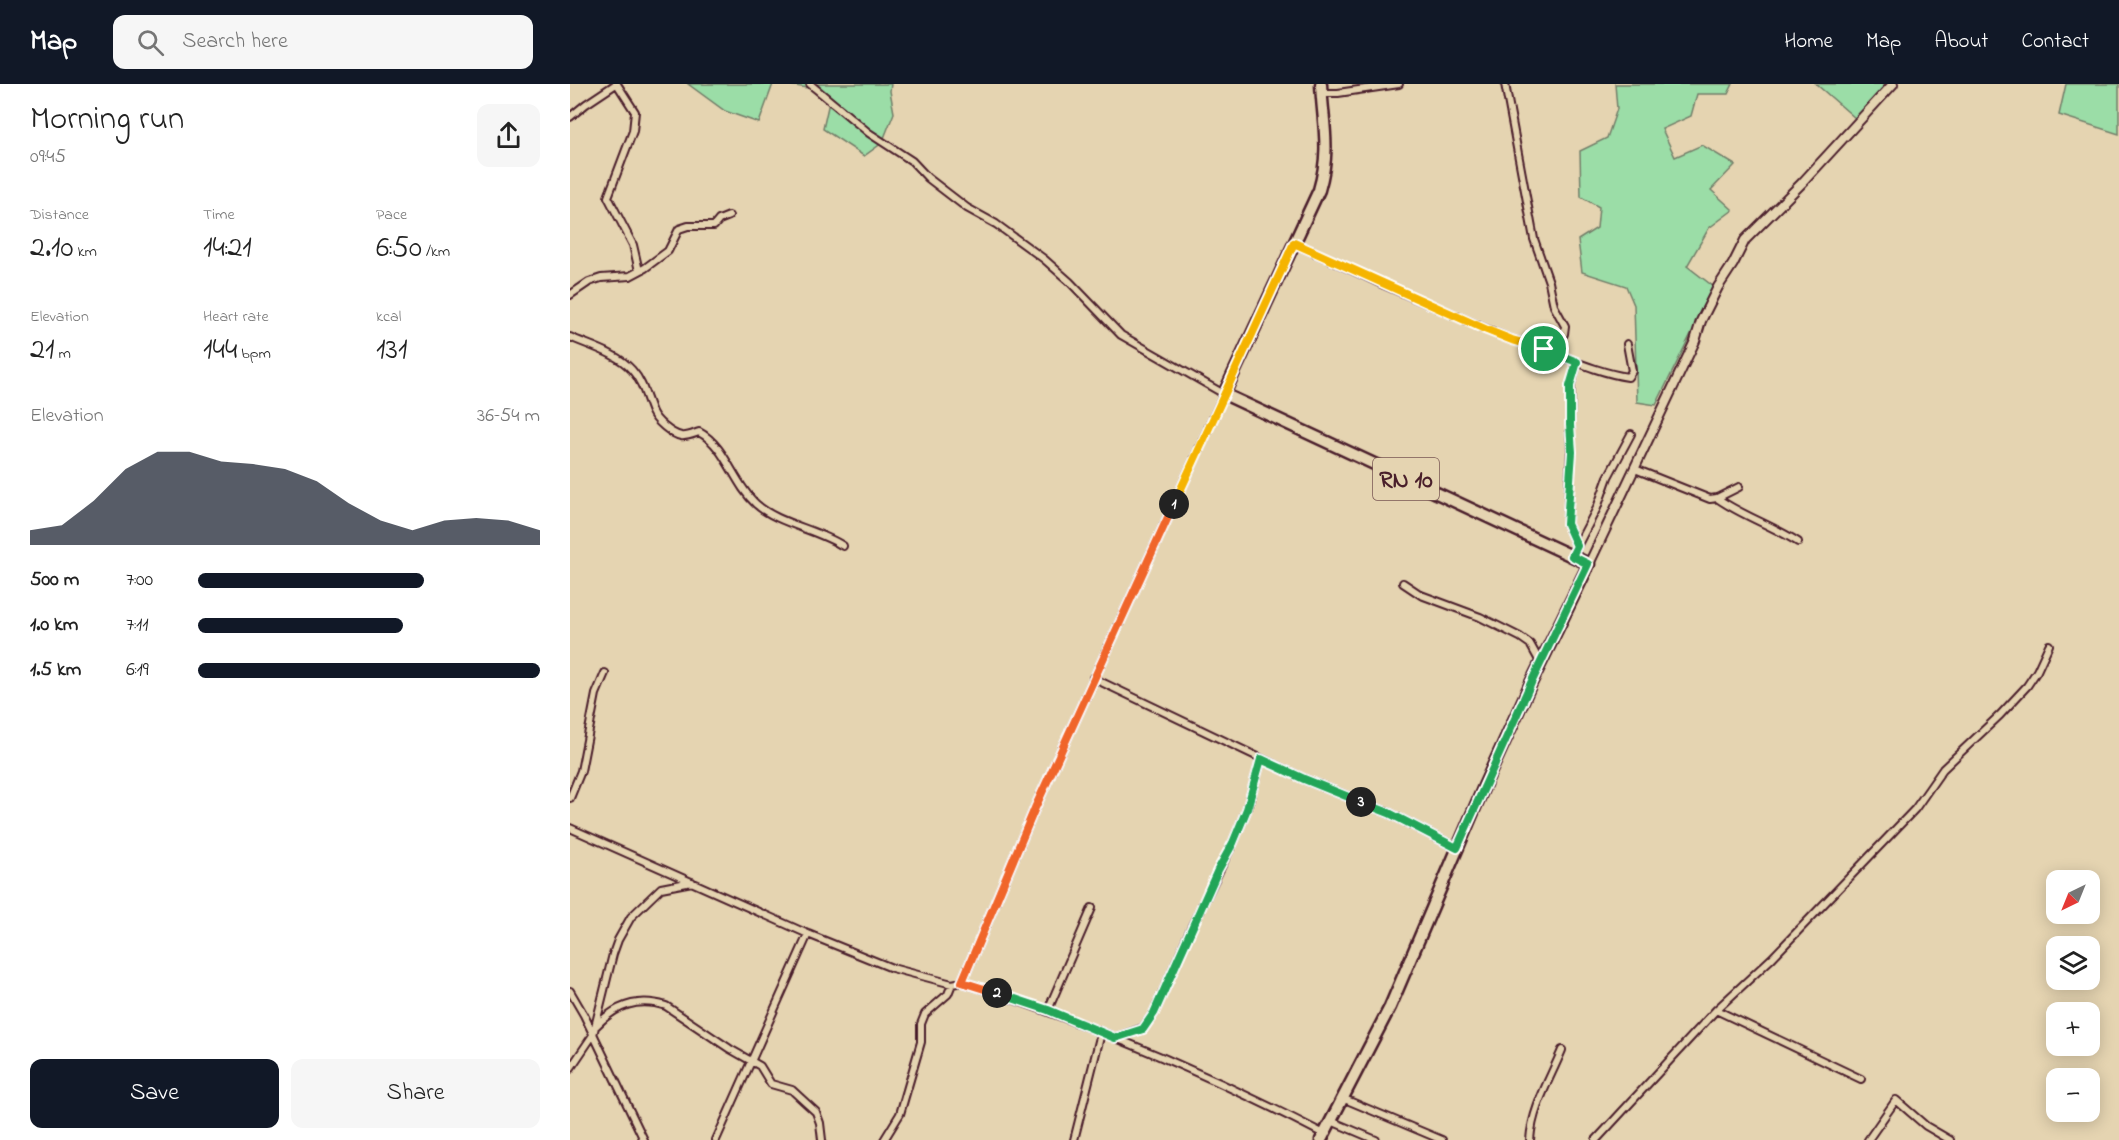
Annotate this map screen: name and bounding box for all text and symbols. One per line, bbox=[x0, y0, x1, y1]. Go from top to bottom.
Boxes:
search box bbox=[113, 15, 533, 69]
text: Map bbox=[30, 22, 77, 63]
icon: search bbox=[134, 26, 167, 59]
text: Search here bbox=[182, 26, 288, 58]
text: Home bbox=[1784, 27, 1833, 57]
text: Map bbox=[1866, 27, 1901, 57]
text: About bbox=[1934, 27, 1988, 57]
text: Contact bbox=[2021, 27, 2089, 57]
text: Morning run bbox=[30, 96, 184, 144]
button: share bbox=[477, 104, 540, 167]
text: 09:45 bbox=[30, 143, 66, 172]
text: Distance bbox=[30, 203, 89, 227]
text: Time bbox=[203, 203, 235, 227]
text: Pace bbox=[376, 203, 407, 227]
text: 2.10 bbox=[30, 227, 74, 271]
text: 14:21 bbox=[203, 227, 252, 271]
text: 6:50 bbox=[376, 227, 422, 271]
text: km bbox=[74, 240, 97, 264]
text: /km bbox=[422, 240, 450, 264]
text: Elevation bbox=[30, 305, 89, 329]
text: Heart rate bbox=[203, 305, 269, 329]
text: kcal bbox=[376, 305, 401, 329]
pin bbox=[1518, 323, 1569, 374]
text: 21 bbox=[30, 329, 54, 373]
text: 144 bbox=[203, 329, 237, 373]
text: 131 bbox=[376, 329, 407, 373]
icon: arrive bbox=[1527, 332, 1560, 365]
text: m bbox=[54, 342, 71, 366]
text: bpm bbox=[237, 342, 271, 366]
text: Elevation bbox=[30, 402, 104, 431]
text: 36–54 m bbox=[477, 402, 540, 431]
road number: RN 10 bbox=[1373, 458, 1439, 500]
pin: 1 bbox=[1159, 489, 1189, 519]
text: 1 bbox=[1171, 492, 1177, 516]
text: 500 m bbox=[30, 566, 79, 595]
text: 7:00 bbox=[126, 566, 153, 595]
text: 1.0 km bbox=[30, 611, 78, 640]
text: 7:11 bbox=[126, 611, 149, 640]
text: 1.5 km bbox=[30, 656, 81, 685]
text: 6:19 bbox=[126, 656, 149, 685]
pin: 3 bbox=[1346, 787, 1376, 817]
text: 3 bbox=[1358, 790, 1364, 814]
north arrow bbox=[2046, 870, 2100, 924]
map controls bbox=[2046, 870, 2100, 1122]
button: layers bbox=[2046, 936, 2100, 990]
pin: 2 bbox=[982, 978, 1012, 1008]
text: 2 bbox=[993, 981, 1001, 1005]
button: + bbox=[2046, 1002, 2100, 1056]
button: Save bbox=[30, 1059, 279, 1128]
button: Share bbox=[291, 1059, 540, 1128]
button: − bbox=[2046, 1068, 2100, 1122]

